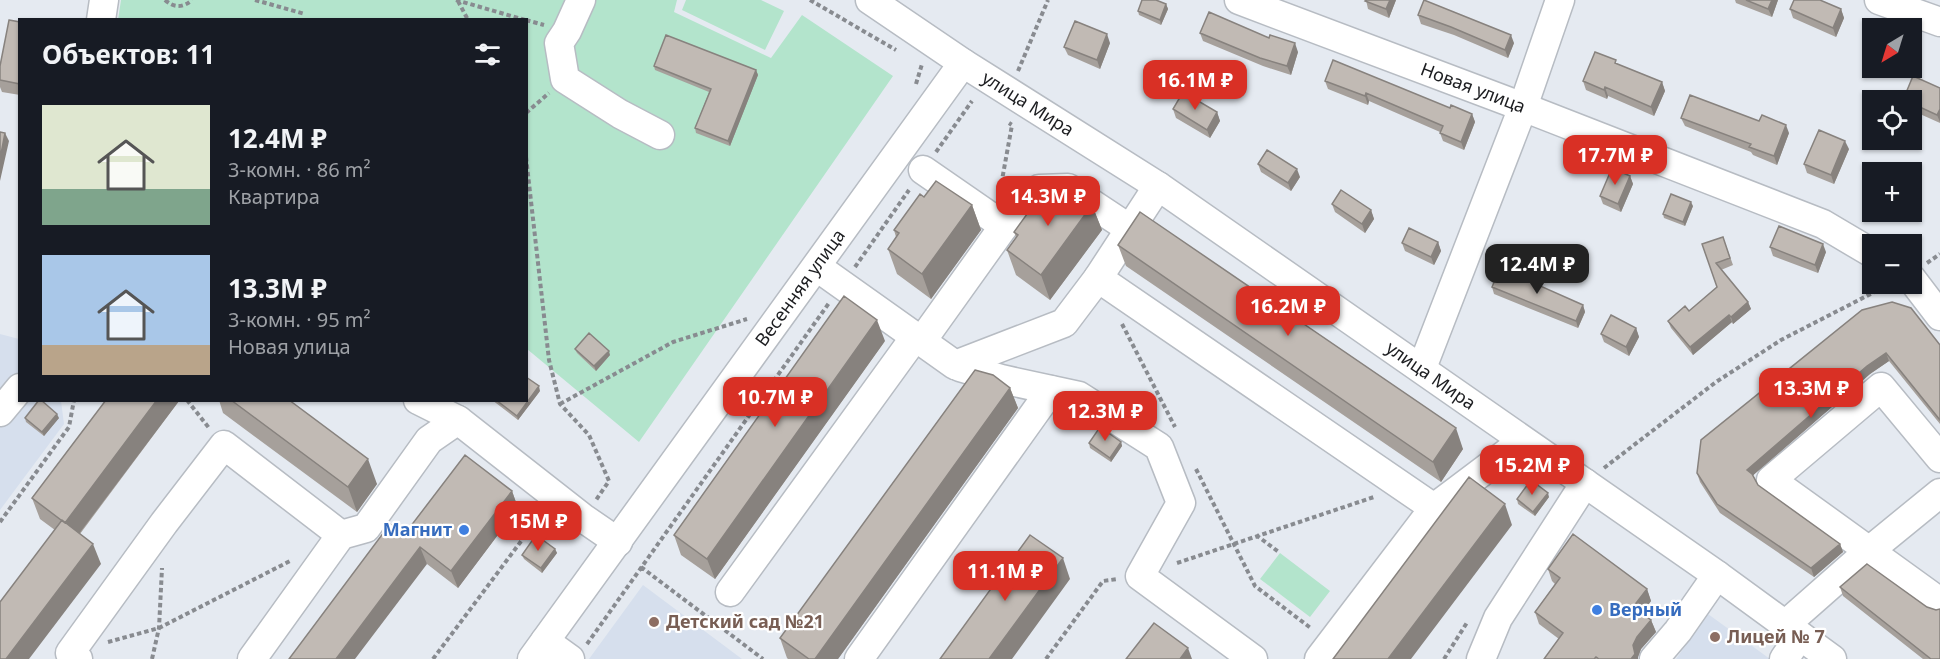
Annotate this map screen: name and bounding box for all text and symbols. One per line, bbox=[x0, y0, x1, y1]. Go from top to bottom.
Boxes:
north arrow bbox=[1862, 18, 1922, 78]
map controls bbox=[1862, 18, 1922, 294]
text: Объектов: 11 bbox=[42, 36, 215, 72]
icon: filters bbox=[471, 38, 504, 71]
street label: Новая улица bbox=[1417, 57, 1529, 118]
pin: 16.1M ₽ bbox=[1140, 60, 1250, 111]
street label: улица Мира bbox=[978, 65, 1079, 141]
text: 16.1M ₽ bbox=[1157, 66, 1233, 93]
button: locate bbox=[1862, 90, 1922, 150]
text: 12.4M ₽ bbox=[228, 120, 327, 156]
icon: home bbox=[90, 129, 162, 201]
pin: 17.7M ₽ bbox=[1560, 135, 1670, 186]
text: 17.7M ₽ bbox=[1577, 141, 1653, 168]
text: 3-комн. · 86 m² bbox=[228, 156, 371, 183]
button: + bbox=[1862, 162, 1922, 222]
pin: 14.3M ₽ bbox=[993, 176, 1103, 227]
text: 14.3M ₽ bbox=[1010, 182, 1086, 209]
text: Квартира bbox=[228, 183, 320, 210]
street label: Весенняя улица bbox=[749, 224, 850, 351]
button: − bbox=[1862, 234, 1922, 294]
pin: 12.4M ₽ bbox=[1482, 244, 1592, 295]
text: 12.4M ₽ bbox=[1499, 250, 1575, 277]
text: 13.3M ₽ bbox=[228, 270, 327, 306]
icon: home bbox=[90, 279, 162, 351]
pin: 16.2M ₽ bbox=[1233, 286, 1343, 337]
text: 16.2M ₽ bbox=[1250, 292, 1326, 319]
text: 3-комн. · 95 m² bbox=[228, 306, 371, 333]
text: Новая улица bbox=[228, 333, 351, 360]
street label: улица Мира bbox=[1382, 335, 1481, 415]
pin: 13.3M ₽ bbox=[1756, 368, 1866, 419]
text: 13.3M ₽ bbox=[1773, 374, 1849, 401]
pin: 10.7M ₽ bbox=[720, 377, 830, 428]
text: 10.7M ₽ bbox=[737, 383, 813, 410]
pin: 12.3M ₽ bbox=[1050, 391, 1160, 442]
text: 12.3M ₽ bbox=[1067, 397, 1143, 424]
pin: 15.2M ₽ bbox=[1477, 445, 1587, 496]
text: 15.2M ₽ bbox=[1494, 451, 1570, 478]
pin: 15M ₽ bbox=[496, 501, 580, 552]
text: 15M ₽ bbox=[509, 507, 567, 534]
place label: Магнит bbox=[383, 517, 452, 541]
marker: Магнит bbox=[457, 523, 471, 537]
pin: 11.1M ₽ bbox=[950, 551, 1060, 602]
text: 11.1M ₽ bbox=[967, 557, 1043, 584]
place label: Верный bbox=[1609, 597, 1682, 621]
marker: Верный bbox=[1590, 603, 1604, 617]
place label: Детский сад №21 bbox=[666, 609, 824, 633]
marker: Детский сад №21 bbox=[647, 615, 661, 629]
place label: Лицей № 7 bbox=[1727, 624, 1825, 648]
marker: Лицей № 7 bbox=[1708, 630, 1722, 644]

